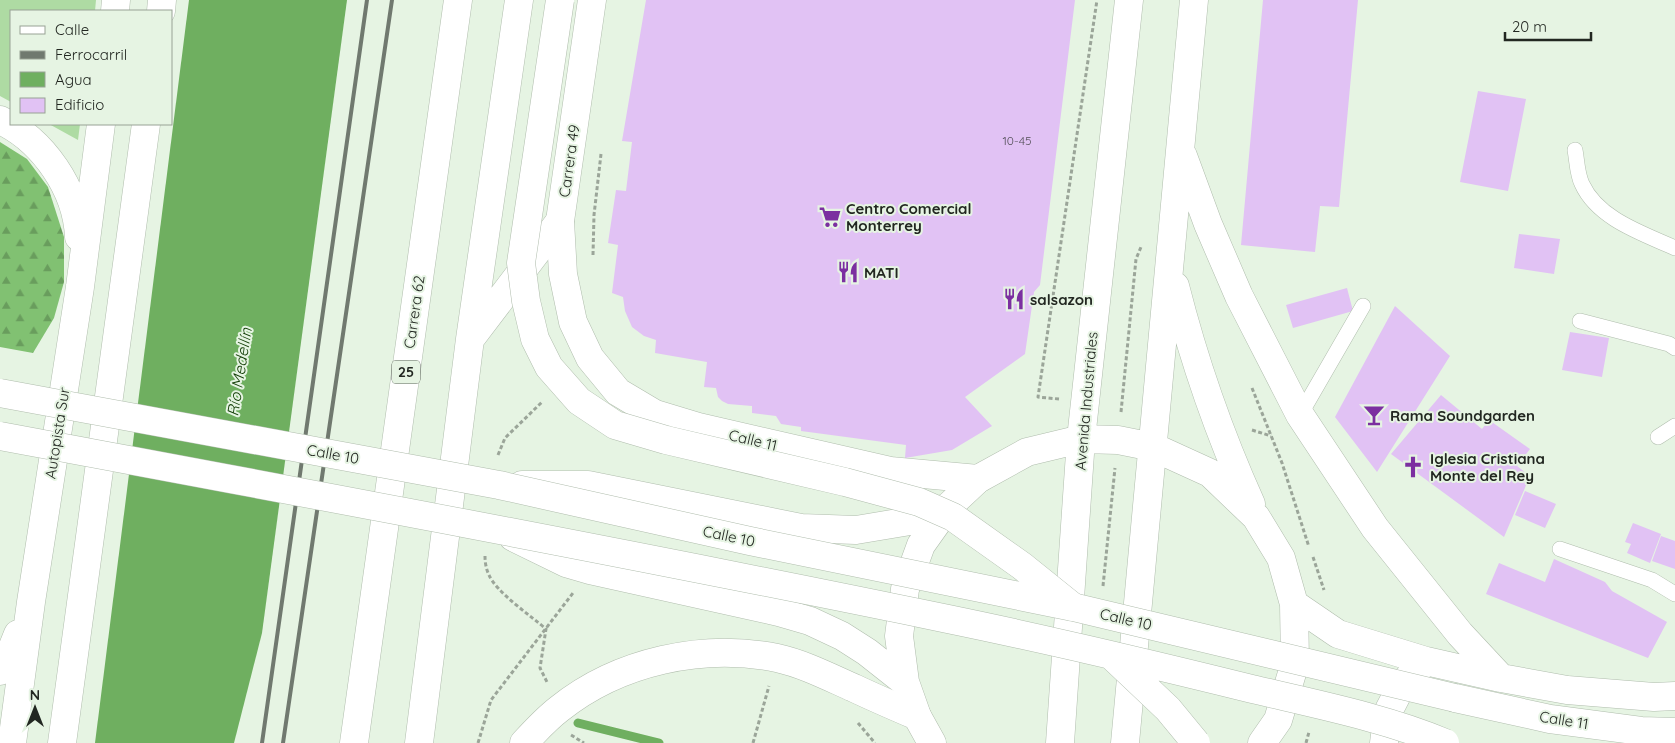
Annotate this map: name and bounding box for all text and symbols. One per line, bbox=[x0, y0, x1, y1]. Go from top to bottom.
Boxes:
legend bbox=[10, 10, 172, 125]
scale bar bbox=[1505, 10, 1591, 42]
text: 20 m bbox=[1512, 17, 1547, 36]
text: Calle bbox=[55, 20, 89, 39]
text: Ferrocarril bbox=[55, 45, 127, 64]
text: Agua bbox=[55, 70, 92, 89]
text: Edificio bbox=[55, 95, 104, 114]
street label: Carrera 49 bbox=[554, 123, 584, 199]
house number: 10-45 bbox=[1002, 133, 1032, 148]
place label: Centro Comercial Monterrey bbox=[846, 199, 972, 235]
supermarket icon: Centro Comercial Monterrey bbox=[817, 204, 843, 230]
restaurant icon: MATI bbox=[835, 259, 861, 285]
place label: MATI bbox=[864, 263, 899, 282]
street label: Carrera 62 bbox=[399, 274, 429, 350]
restaurant icon: salsazon bbox=[1001, 286, 1027, 312]
place label: salsazon bbox=[1030, 290, 1093, 309]
water label: Río Medellín bbox=[222, 326, 256, 418]
street label: Avenida Industriales bbox=[1070, 331, 1102, 471]
road number: 25 bbox=[392, 361, 420, 384]
street label: Autopista Sur bbox=[40, 386, 74, 480]
bar icon: Rama Soundgarden bbox=[1361, 402, 1387, 428]
place label: Rama Soundgarden bbox=[1390, 406, 1535, 425]
street label: Calle 11 bbox=[727, 425, 779, 455]
street label: Calle 10 bbox=[305, 440, 361, 468]
place label: Iglesia Cristiana Monte del Rey bbox=[1430, 449, 1545, 485]
church icon: Iglesia Cristiana Monte del Rey bbox=[1400, 454, 1426, 480]
street label: Calle 10 bbox=[701, 521, 757, 551]
street label: Calle 10 bbox=[1098, 604, 1154, 634]
north arrow bbox=[10, 683, 60, 733]
text: N bbox=[30, 686, 40, 704]
street label: Calle 11 bbox=[1538, 707, 1590, 733]

